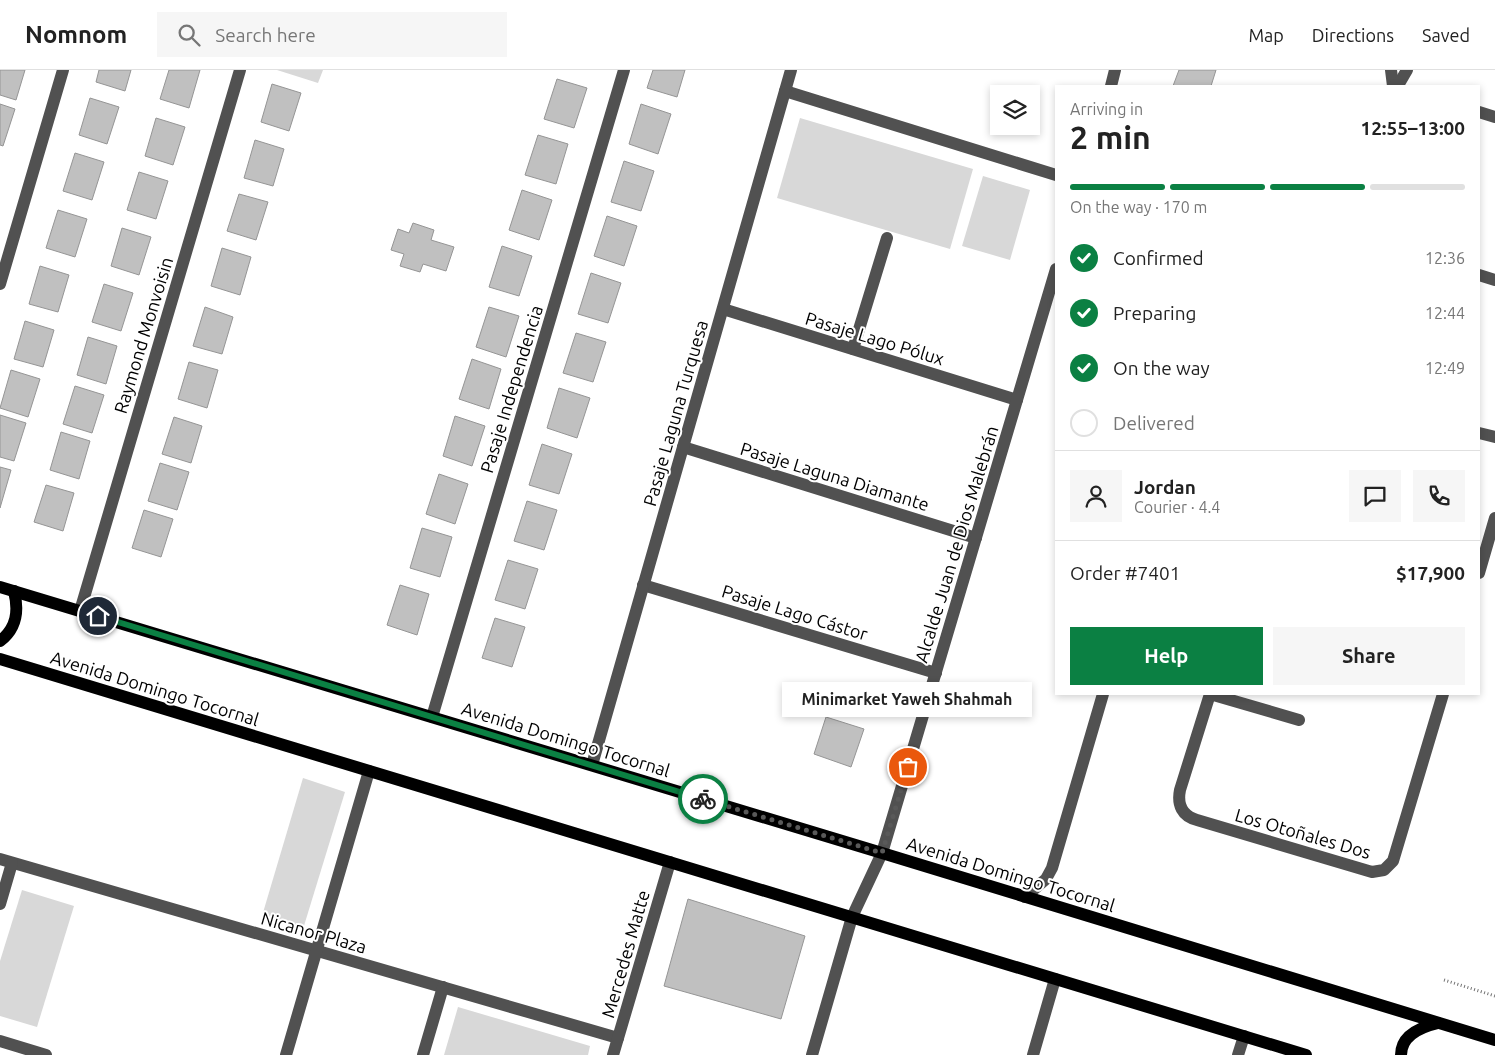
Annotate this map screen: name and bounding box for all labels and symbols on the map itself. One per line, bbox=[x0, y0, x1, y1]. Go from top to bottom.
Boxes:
street label: Raymond Monvoisin bbox=[110, 254, 176, 416]
street label: Pasaje Independencia bbox=[476, 303, 546, 475]
street label: Pasaje Lago Pólux bbox=[803, 307, 947, 369]
street label: Pasaje Laguna Turquesa bbox=[639, 318, 711, 508]
street label: Alcalde Juan de Dios Malebrán bbox=[910, 423, 1002, 665]
street label: Pasaje Laguna Diamante bbox=[738, 438, 932, 514]
street label: Pasaje Lago Cástor bbox=[720, 580, 870, 644]
pin bbox=[77, 595, 119, 637]
street label: Avenida Domingo Tocornal bbox=[48, 647, 262, 729]
callout: Minimarket Yaweh Shahmah bbox=[783, 682, 1033, 717]
street label: Avenida Domingo Tocornal bbox=[459, 698, 673, 780]
pin bbox=[887, 746, 929, 788]
courier bbox=[678, 774, 728, 824]
street label: Los Otoñales Dos bbox=[1233, 804, 1373, 862]
street label: Avenida Domingo Tocornal bbox=[904, 833, 1118, 915]
street label: Mercedes Matte bbox=[597, 888, 653, 1020]
street label: Nicanor Plaza bbox=[259, 907, 369, 957]

